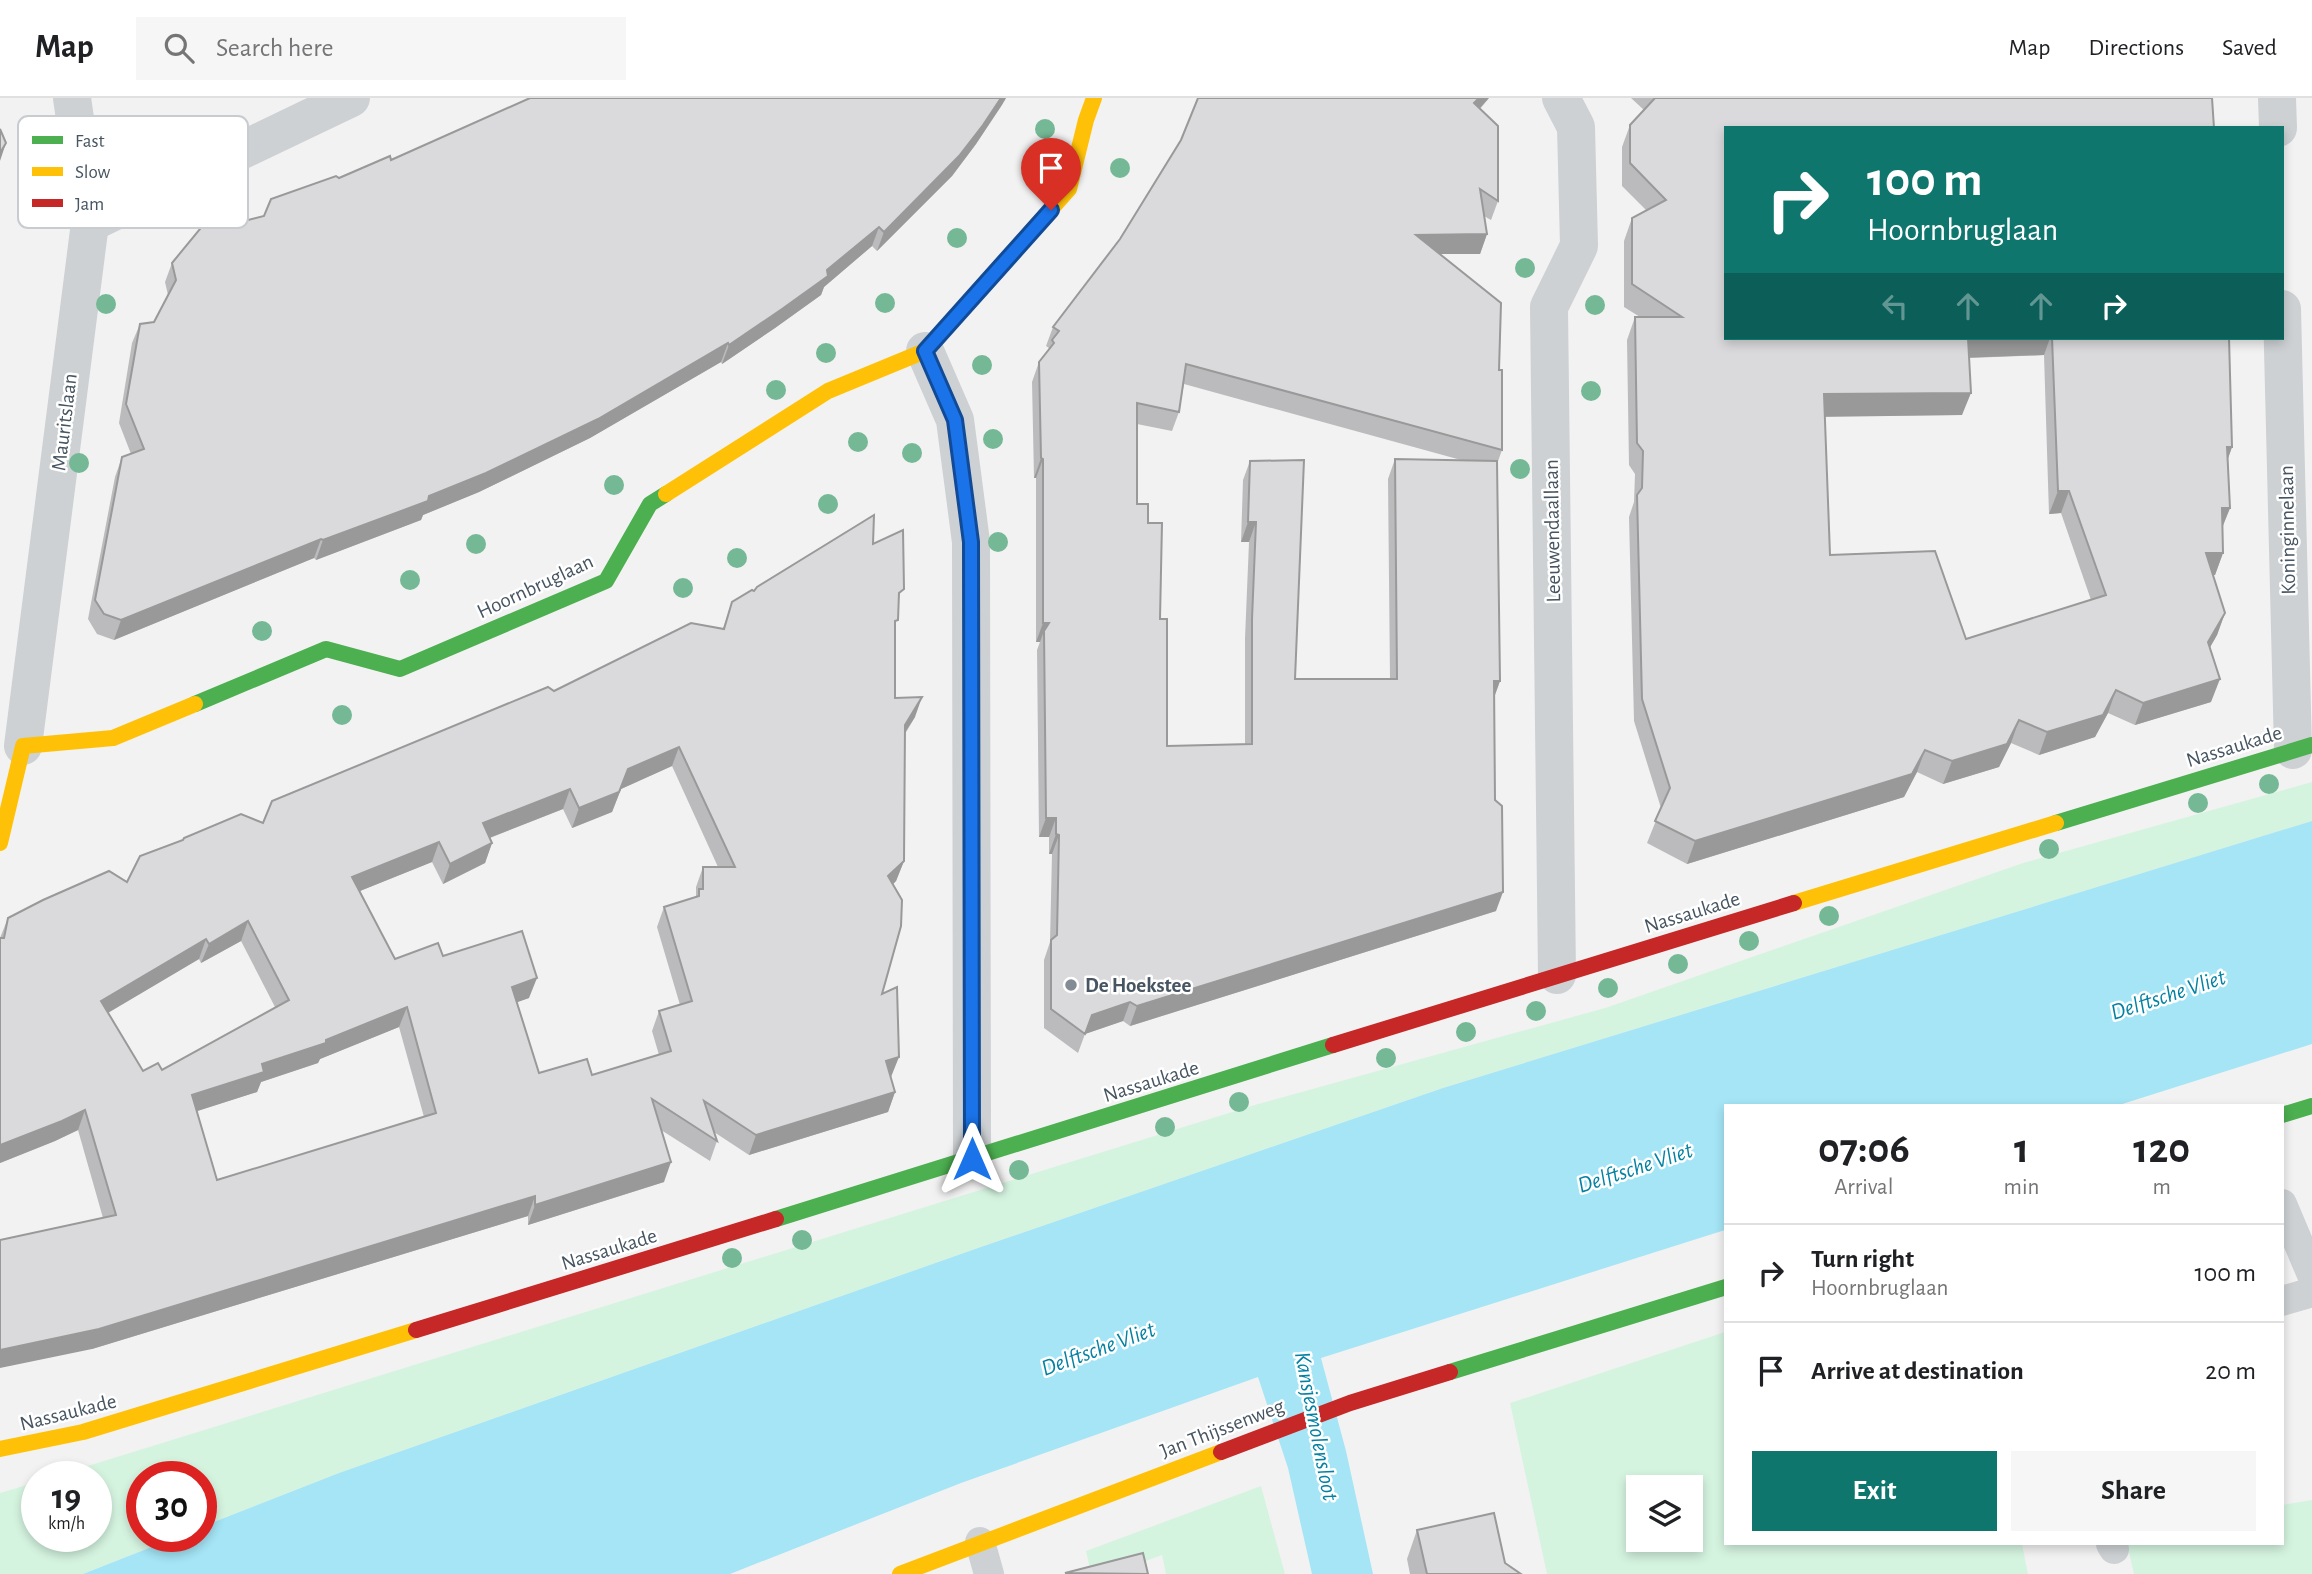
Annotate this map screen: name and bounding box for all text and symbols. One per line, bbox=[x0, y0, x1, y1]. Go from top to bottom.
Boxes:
search box bbox=[136, 17, 626, 80]
icon: search bbox=[160, 29, 198, 67]
text: Map bbox=[35, 31, 94, 64]
text: Search here bbox=[216, 35, 334, 61]
text: Map bbox=[2008, 36, 2050, 60]
text: Directions bbox=[2088, 36, 2184, 60]
text: Saved bbox=[2222, 36, 2277, 60]
legend bbox=[18, 116, 248, 228]
text: Fast bbox=[75, 132, 105, 151]
pin bbox=[1021, 138, 1081, 210]
icon: arrive bbox=[1032, 149, 1070, 187]
icon: right bbox=[1752, 154, 1843, 245]
text: 100 m bbox=[1867, 156, 1983, 205]
text: Slow bbox=[75, 163, 111, 182]
text: Jam bbox=[75, 195, 104, 214]
text: Hoornbruglaan bbox=[1867, 214, 2058, 246]
icon: left bbox=[1876, 287, 1914, 325]
icon: ahead bbox=[1949, 287, 1987, 325]
icon: ahead bbox=[2022, 287, 2060, 325]
icon: right bbox=[2095, 287, 2133, 325]
street label: Mauritslaan bbox=[48, 372, 81, 472]
street label: Leeuwendaallaan bbox=[1541, 459, 1564, 603]
street label: Koninginnelaan bbox=[2276, 465, 2299, 595]
street label: Hoornbruglaan bbox=[474, 550, 597, 622]
street label: Nassaukade bbox=[2184, 722, 2285, 771]
street label: Nassaukade bbox=[1642, 888, 1743, 937]
water label: Delftsche Vliet bbox=[2108, 966, 2229, 1025]
place label: De Hoekstee bbox=[1085, 975, 1191, 996]
marker: De Hoekstee bbox=[1063, 977, 1079, 993]
street label: Nassaukade bbox=[1101, 1057, 1202, 1106]
position arrow bbox=[935, 1122, 1009, 1196]
text: 07:06 bbox=[1818, 1128, 1910, 1170]
text: 1 bbox=[2014, 1128, 2029, 1170]
text: 120 bbox=[2133, 1128, 2190, 1170]
water label: Delftsche Vliet bbox=[1575, 1139, 1696, 1198]
text: Arrival bbox=[1834, 1176, 1893, 1199]
text: min bbox=[2004, 1176, 2039, 1199]
text: m bbox=[2152, 1176, 2171, 1199]
street label: Nassaukade bbox=[559, 1225, 660, 1274]
text: Turn right bbox=[1811, 1246, 1914, 1272]
icon: right bbox=[1752, 1254, 1790, 1292]
text: 100 m bbox=[2195, 1260, 2256, 1286]
text: Hoornbruglaan bbox=[1811, 1277, 1948, 1300]
water label: Delftsche Vliet bbox=[1038, 1318, 1159, 1381]
water label: Kansjesmolensloot bbox=[1290, 1350, 1341, 1503]
icon: arrive bbox=[1752, 1352, 1790, 1390]
text: Arrive at destination bbox=[1811, 1358, 2024, 1384]
text: 20 m bbox=[2205, 1358, 2256, 1384]
street label: Nassaukade bbox=[18, 1390, 119, 1435]
street label: Jan Thijssenweg bbox=[1157, 1395, 1288, 1462]
button: Exit bbox=[1752, 1451, 1997, 1531]
button: Share bbox=[2011, 1451, 2256, 1531]
speed limit sign: 30 bbox=[126, 1461, 217, 1552]
map controls bbox=[1626, 1475, 1703, 1552]
button: layers bbox=[1626, 1475, 1703, 1552]
text: 19 bbox=[52, 1480, 81, 1515]
text: km/h bbox=[48, 1515, 85, 1533]

